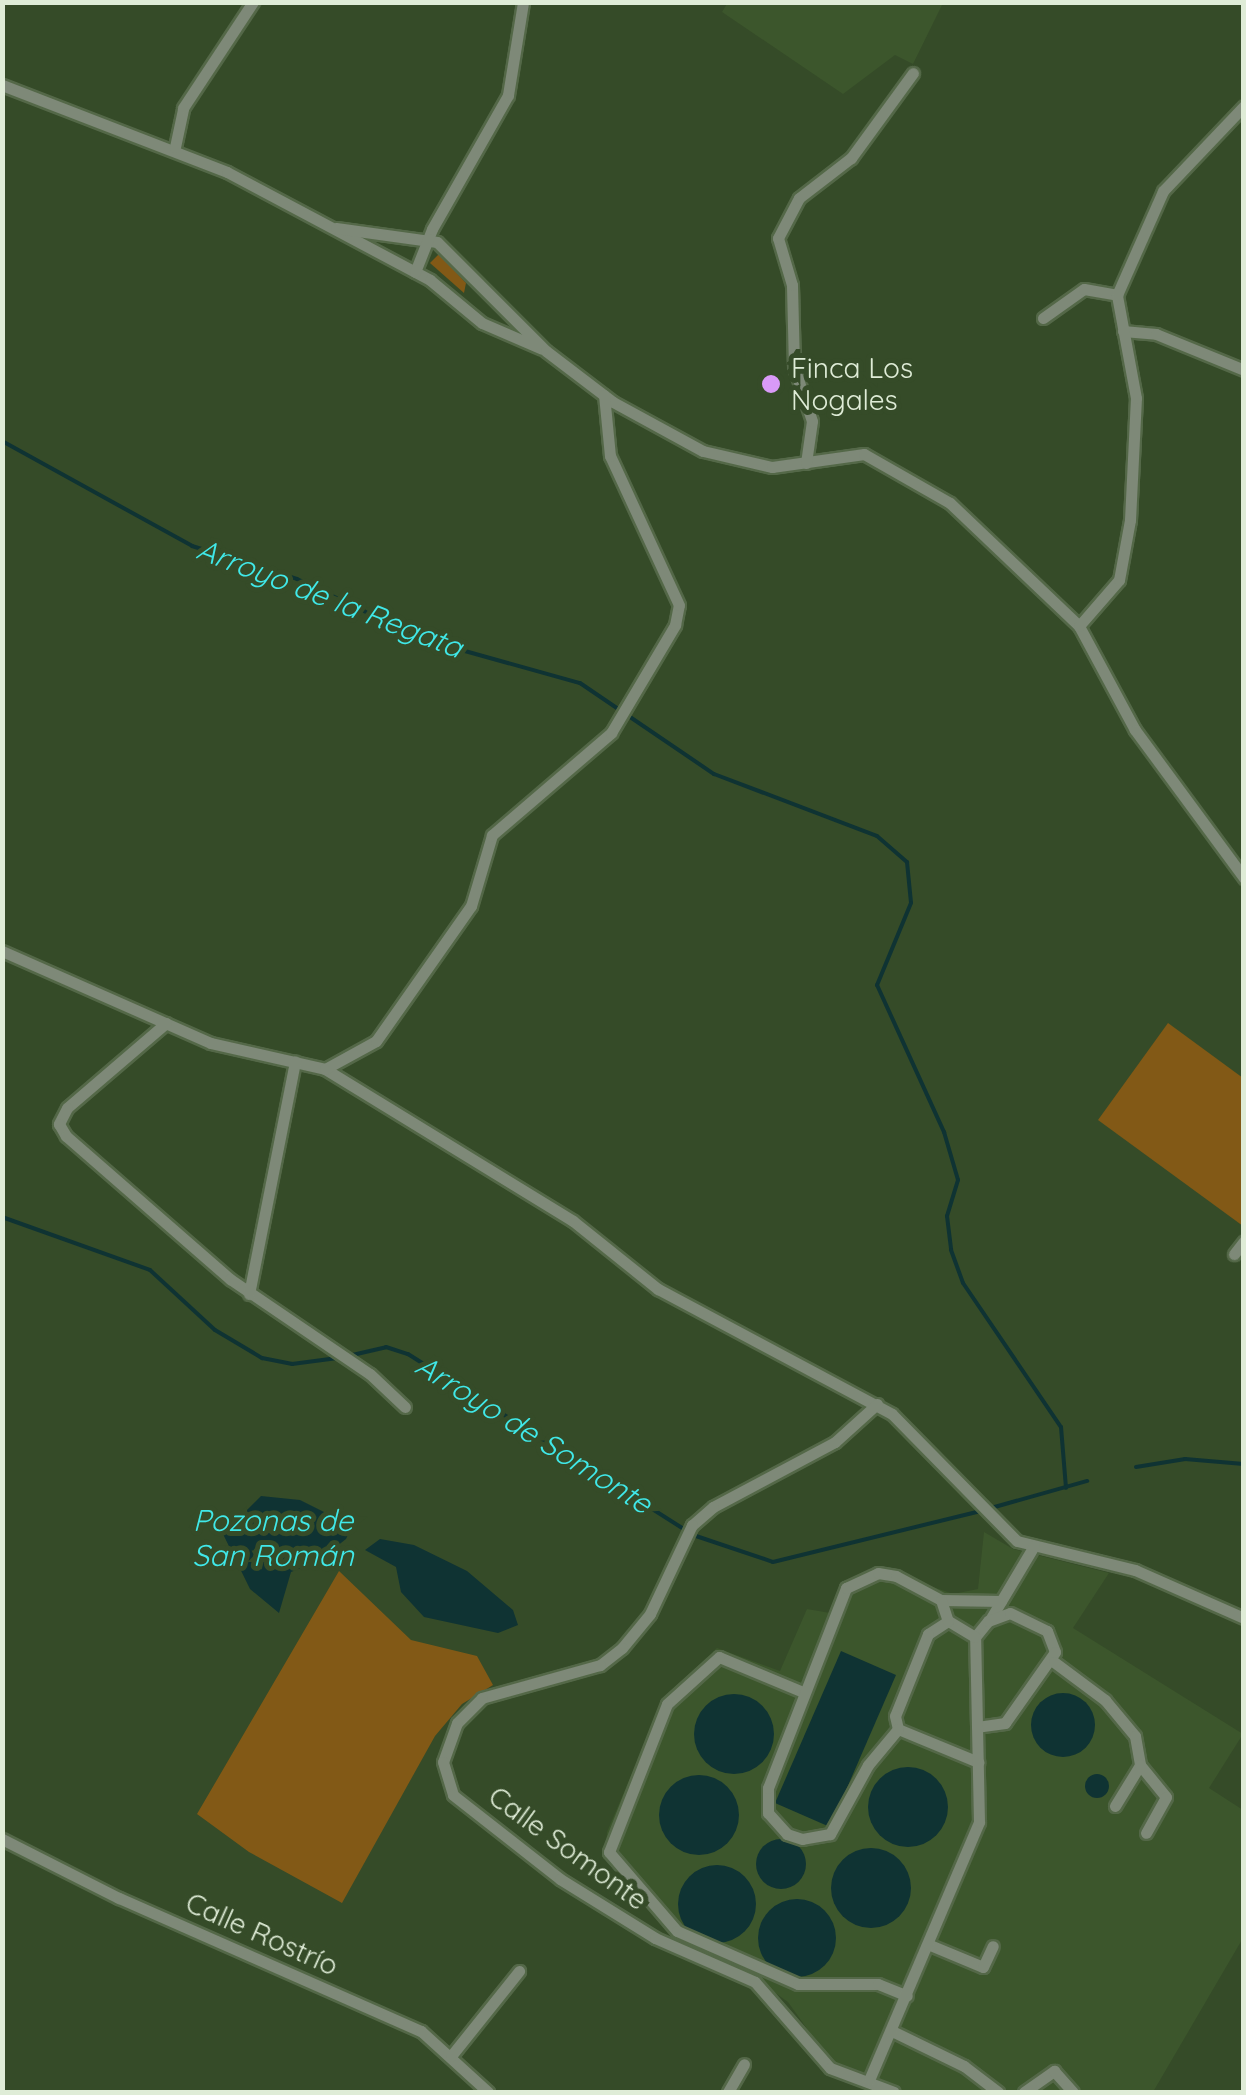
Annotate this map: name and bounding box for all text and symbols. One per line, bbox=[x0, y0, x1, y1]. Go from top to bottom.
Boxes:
place label: Finca Los Nogales bbox=[791, 351, 913, 417]
marker: Finca Los Nogales bbox=[760, 373, 782, 395]
water label: Arroyo de la Regata bbox=[192, 531, 468, 665]
water label: Arroyo de Somonte bbox=[409, 1347, 659, 1521]
water label: Pozonas de San Román bbox=[192, 1502, 354, 1572]
street label: Calle Somonte bbox=[482, 1779, 654, 1917]
street label: Calle Rostrío bbox=[181, 1885, 343, 1983]

